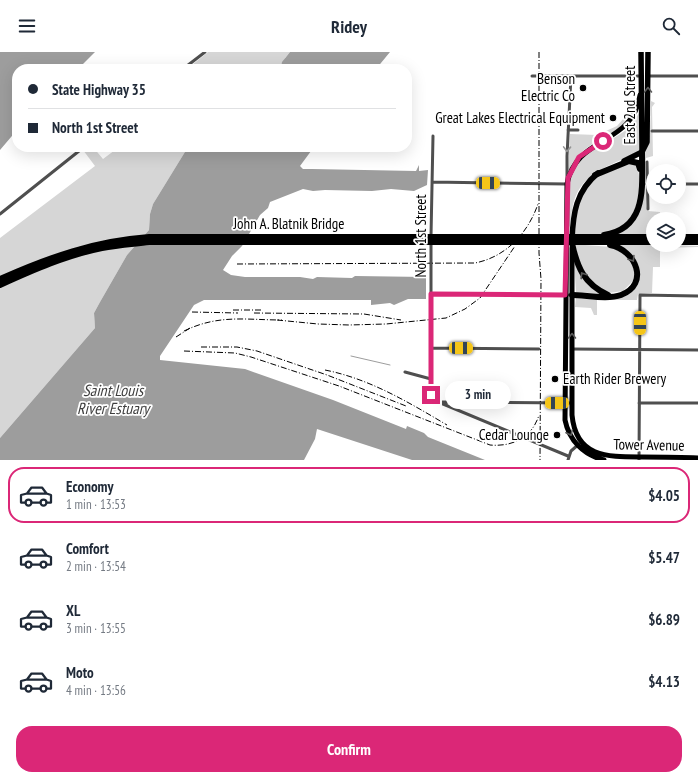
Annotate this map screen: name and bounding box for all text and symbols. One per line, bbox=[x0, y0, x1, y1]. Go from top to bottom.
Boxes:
icon: menu bbox=[16, 15, 38, 37]
text: Ridey bbox=[331, 15, 367, 38]
icon: search bbox=[660, 15, 682, 37]
street label: East 2nd Street bbox=[620, 66, 639, 144]
place label: Benson Electric Co bbox=[521, 69, 575, 105]
text: State Highway 35 bbox=[52, 80, 146, 99]
marker: Benson Electric Co bbox=[578, 83, 588, 93]
one-way arrow bbox=[644, 87, 652, 93]
place label: Great Lakes Electrical Equipment bbox=[435, 108, 605, 127]
marker: Great Lakes Electrical Equipment bbox=[608, 113, 618, 123]
text: North 1st Street bbox=[52, 118, 138, 137]
route start bbox=[594, 132, 612, 150]
one-way arrow bbox=[563, 146, 571, 152]
map controls bbox=[646, 164, 686, 252]
button: locate bbox=[646, 164, 686, 204]
car bbox=[476, 177, 500, 189]
street label: North 1st Street bbox=[411, 194, 430, 278]
button: layers bbox=[646, 212, 686, 252]
street label: John A. Blatnik Bridge bbox=[232, 214, 345, 233]
one-way arrow bbox=[627, 255, 635, 262]
one-way arrow bbox=[580, 272, 588, 279]
car bbox=[634, 311, 646, 335]
one-way arrow bbox=[568, 333, 576, 339]
car bbox=[449, 342, 473, 354]
place label: Earth Rider Brewery bbox=[563, 369, 667, 388]
marker: Earth Rider Brewery bbox=[550, 374, 560, 384]
water label: Saint Louis River Estuary bbox=[77, 380, 151, 418]
callout: 3 min bbox=[445, 381, 511, 409]
route end bbox=[422, 386, 440, 404]
text: 3 min bbox=[465, 386, 491, 403]
car bbox=[545, 397, 569, 409]
place label: Cedar Lounge bbox=[479, 425, 549, 444]
one-way arrow bbox=[565, 429, 573, 436]
marker: Cedar Lounge bbox=[552, 430, 562, 440]
street label: Tower Avenue bbox=[613, 434, 685, 455]
icon: car bbox=[18, 477, 54, 513]
text: Economy bbox=[66, 477, 114, 496]
text: $4.05 bbox=[648, 486, 680, 505]
text: 1 min · 13:53 bbox=[66, 496, 126, 513]
icon: car bbox=[18, 539, 54, 575]
text: Comfort bbox=[66, 539, 109, 558]
text: $5.47 bbox=[648, 548, 680, 567]
text: 2 min · 13:54 bbox=[66, 558, 126, 575]
icon: car bbox=[18, 601, 54, 637]
text: XL bbox=[66, 601, 80, 620]
text: $6.89 bbox=[648, 610, 680, 629]
text: 3 min · 13:55 bbox=[66, 620, 126, 637]
icon: car bbox=[18, 663, 54, 699]
text: Moto bbox=[66, 663, 94, 682]
text: $4.13 bbox=[648, 672, 680, 691]
text: 4 min · 13:56 bbox=[66, 682, 126, 699]
button: Confirm bbox=[16, 726, 682, 772]

